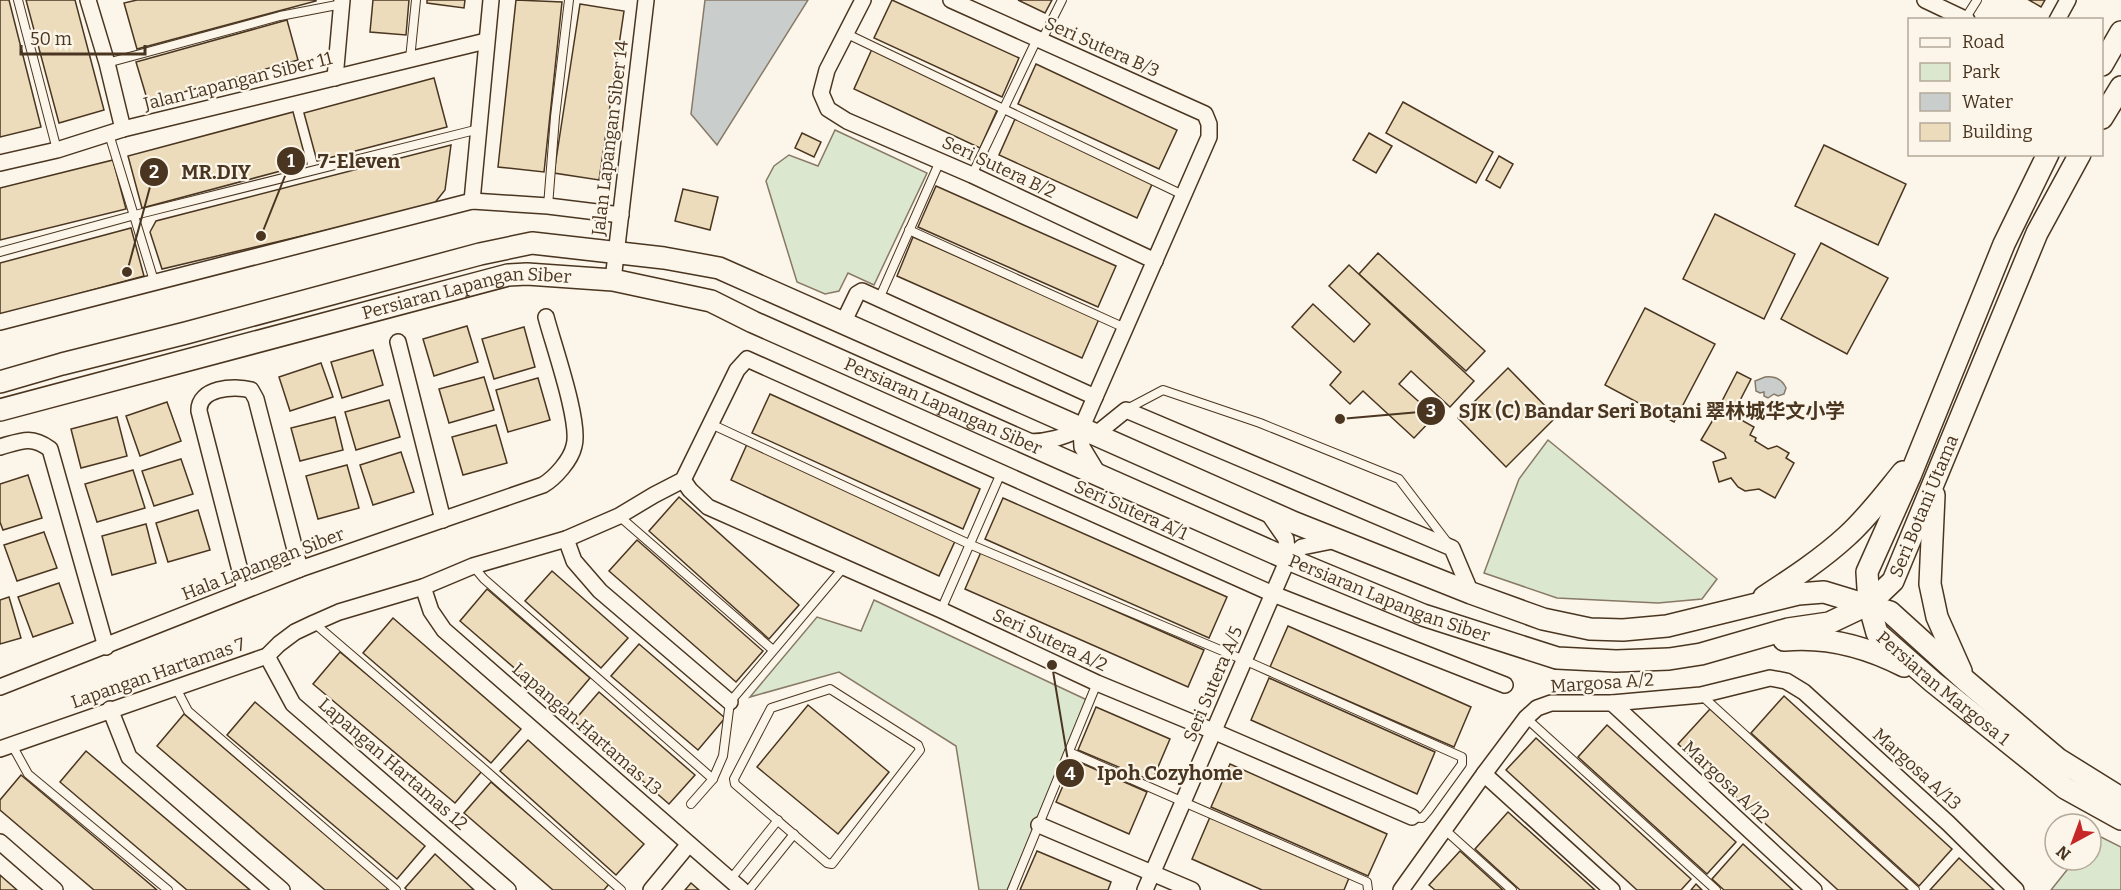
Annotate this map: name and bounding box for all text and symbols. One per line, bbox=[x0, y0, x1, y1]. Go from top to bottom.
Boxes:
street label: Seri Sutera B/3 bbox=[1041, 12, 1163, 82]
scale bar bbox=[21, 18, 146, 56]
legend bbox=[1908, 18, 2103, 156]
text: 50 m bbox=[30, 28, 72, 50]
text: Road bbox=[1962, 31, 2005, 53]
street label: Jalan Lapangan Siber 14 bbox=[587, 39, 633, 238]
street label: Jalan Lapangan Siber 11 bbox=[141, 47, 335, 115]
text: Park bbox=[1962, 61, 2001, 83]
text: Water bbox=[1962, 91, 2013, 113]
text: Building bbox=[1962, 121, 2033, 143]
street label: Seri Sutera B/2 bbox=[939, 131, 1059, 203]
callout: 7-Eleven bbox=[276, 142, 412, 180]
text: 7-Eleven bbox=[318, 149, 400, 173]
text: 1 bbox=[287, 150, 295, 172]
callout: MR.DIY bbox=[139, 153, 263, 191]
text: MR.DIY bbox=[181, 160, 251, 184]
text: 2 bbox=[149, 161, 159, 183]
street label: Persiaran Lapangan Siber bbox=[360, 263, 572, 324]
street label: Persiaran Lapangan Siber bbox=[841, 353, 1045, 460]
callout: SJK (C) Bandar Seri Botani 翠林城华文小学 bbox=[1416, 392, 1857, 430]
text: SJK (C) Bandar Seri Botani 翠林城华文小学 bbox=[1459, 399, 1845, 423]
text: 3 bbox=[1426, 400, 1436, 422]
street label: Seri Botani Utama bbox=[1885, 432, 1963, 581]
street label: Seri Sutera A/1 bbox=[1071, 475, 1192, 545]
street label: Hala Lapangan Siber bbox=[179, 523, 347, 605]
street label: Persiaran Lapangan Siber bbox=[1285, 550, 1493, 647]
street label: Seri Sutera A/2 bbox=[989, 604, 1111, 676]
street label: Seri Sutera A/5 bbox=[1179, 623, 1247, 745]
street label: Persiaran Margosa 1 bbox=[1872, 627, 2015, 751]
street label: Lapangan Hartamas 7 bbox=[68, 633, 248, 713]
street label: Lapangan Hartamas 13 bbox=[508, 658, 666, 800]
street label: Margosa A/2 bbox=[1549, 668, 1655, 698]
street label: Lapangan Hartamas 12 bbox=[314, 693, 472, 835]
street label: Margosa A/13 bbox=[1868, 724, 1966, 814]
street label: Margosa A/12 bbox=[1678, 736, 1774, 828]
callout: Ipoh Cozyhome bbox=[1055, 754, 1255, 792]
text: Ipoh Cozyhome bbox=[1097, 761, 1243, 785]
text: 4 bbox=[1065, 763, 1076, 785]
north arrow bbox=[2043, 812, 2103, 872]
text: N bbox=[2053, 842, 2074, 864]

